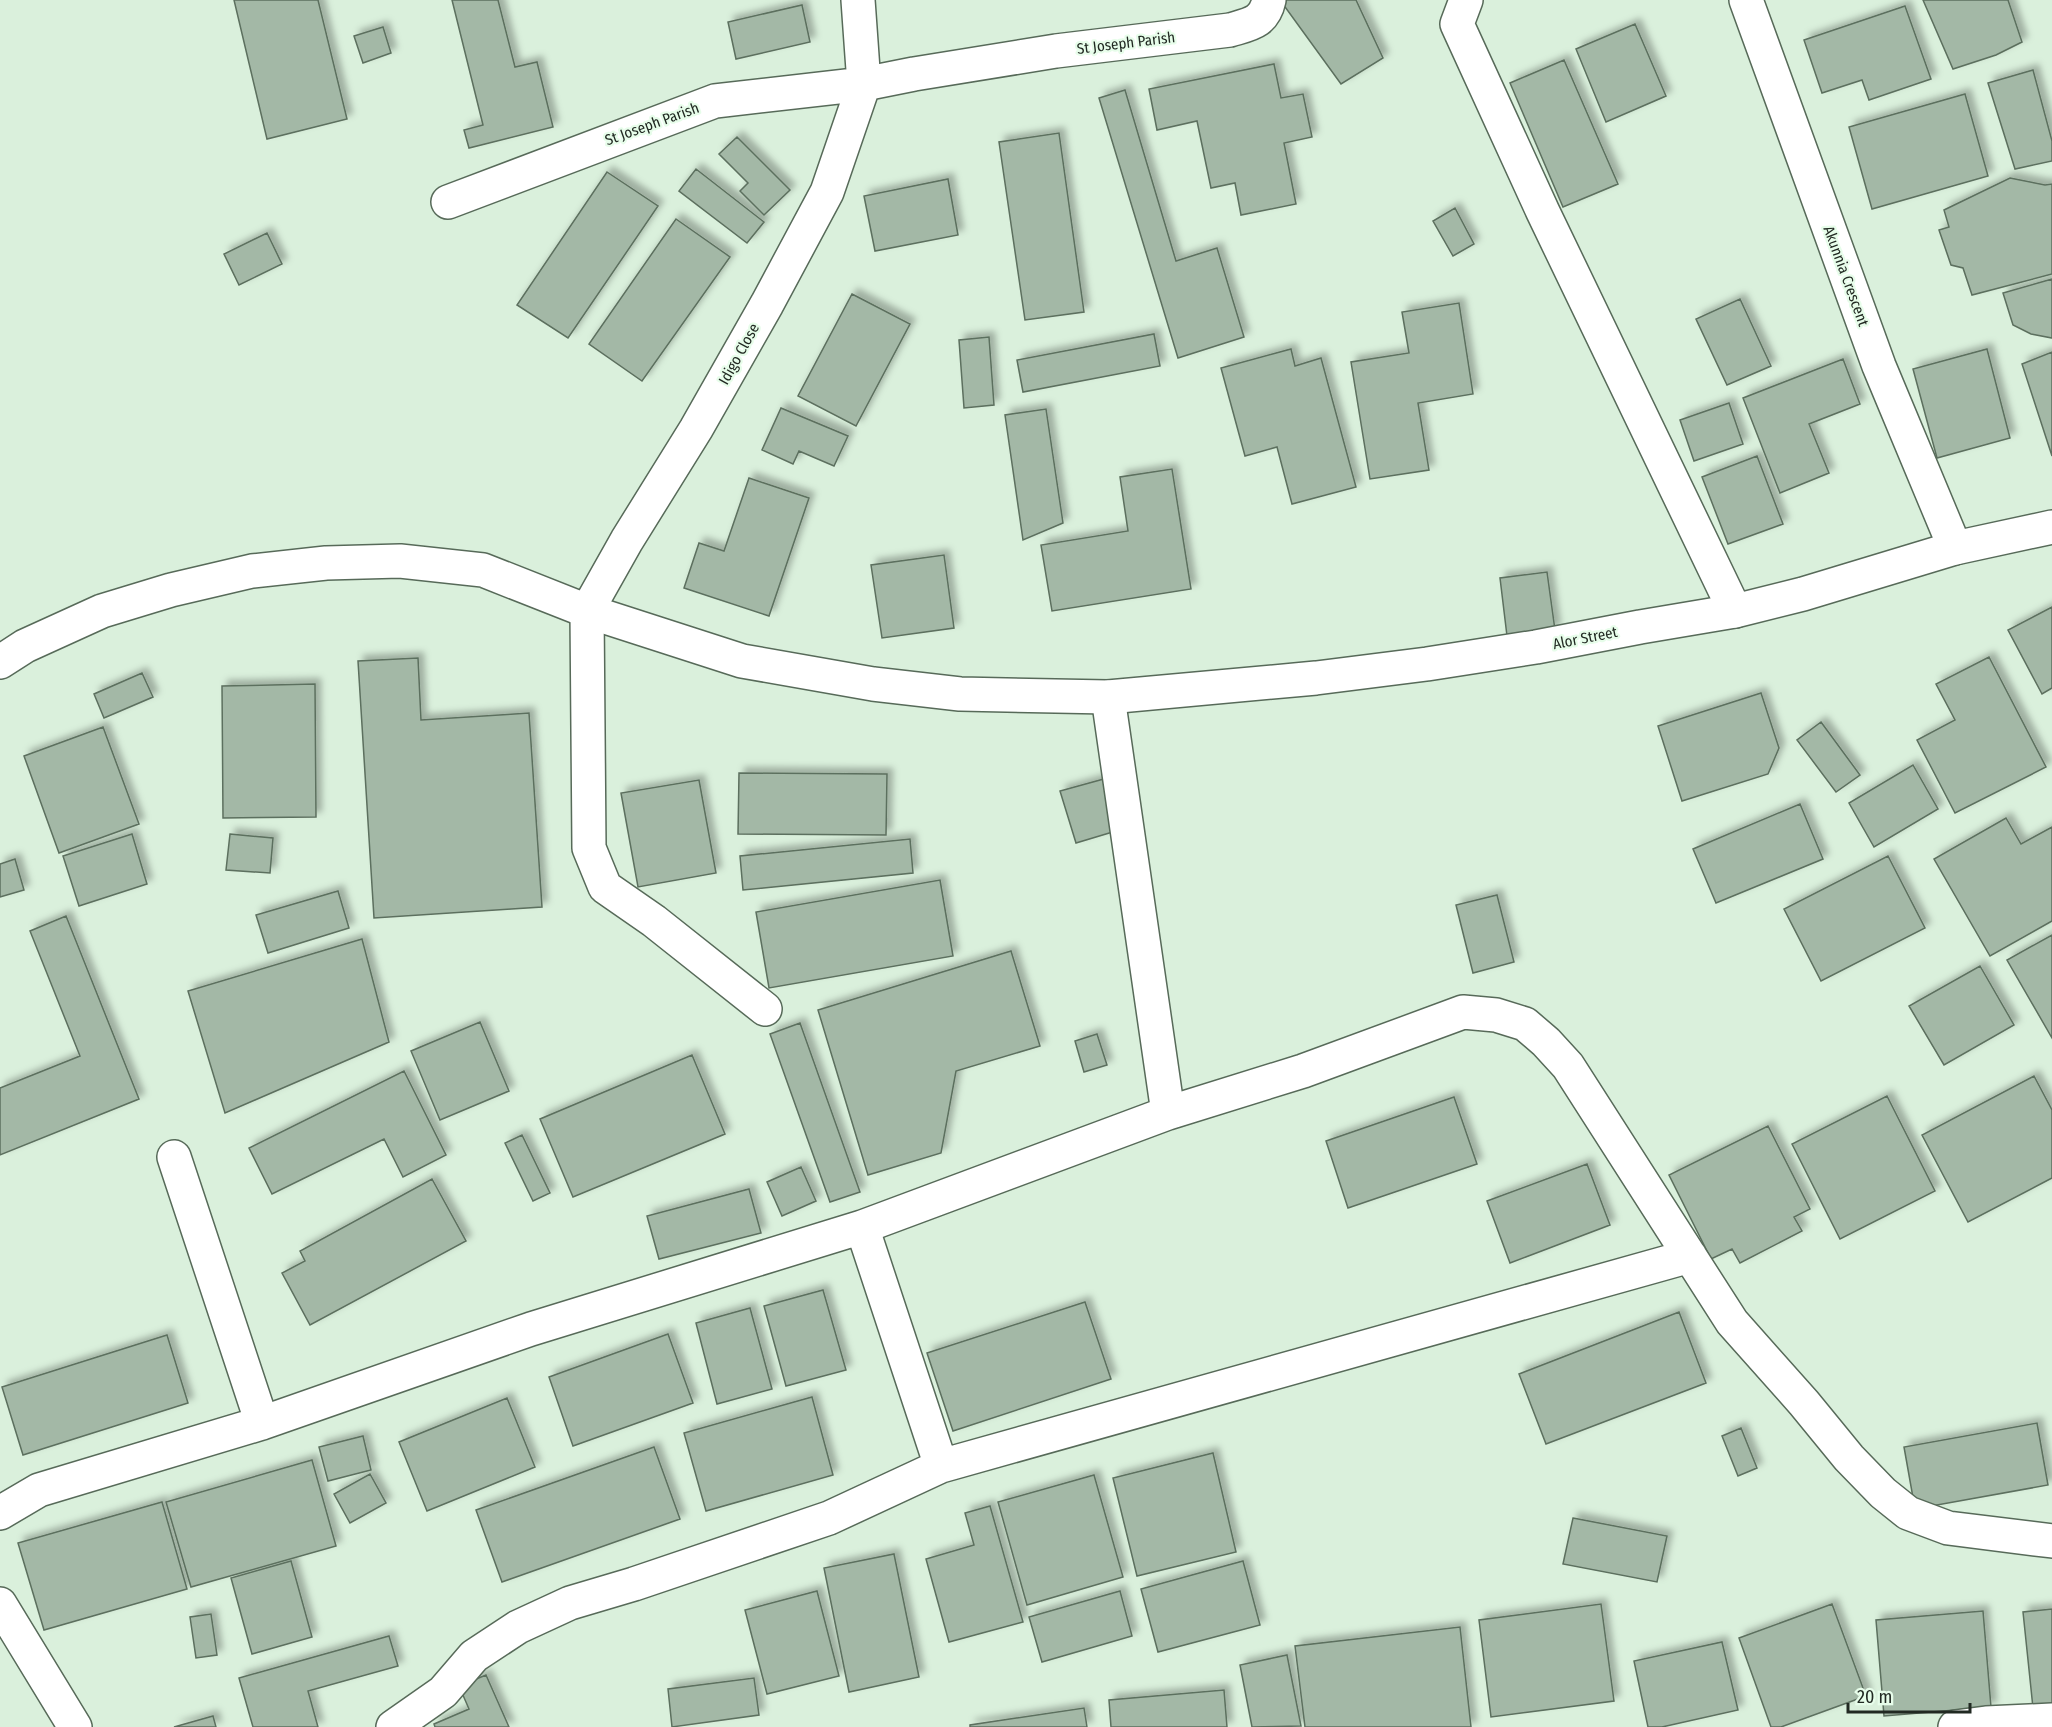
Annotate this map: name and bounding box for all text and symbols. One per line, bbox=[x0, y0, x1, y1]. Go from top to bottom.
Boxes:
street label: St Joseph Parish bbox=[1076, 28, 1176, 58]
street label: St Joseph Parish bbox=[602, 99, 702, 149]
street label: Akunnia Crescent bbox=[1820, 223, 1873, 329]
street label: Idigo Close bbox=[715, 320, 763, 388]
street label: Alor Street bbox=[1551, 623, 1619, 653]
scale bar bbox=[1848, 1676, 1970, 1714]
text: 20 m bbox=[1857, 1686, 1892, 1708]

